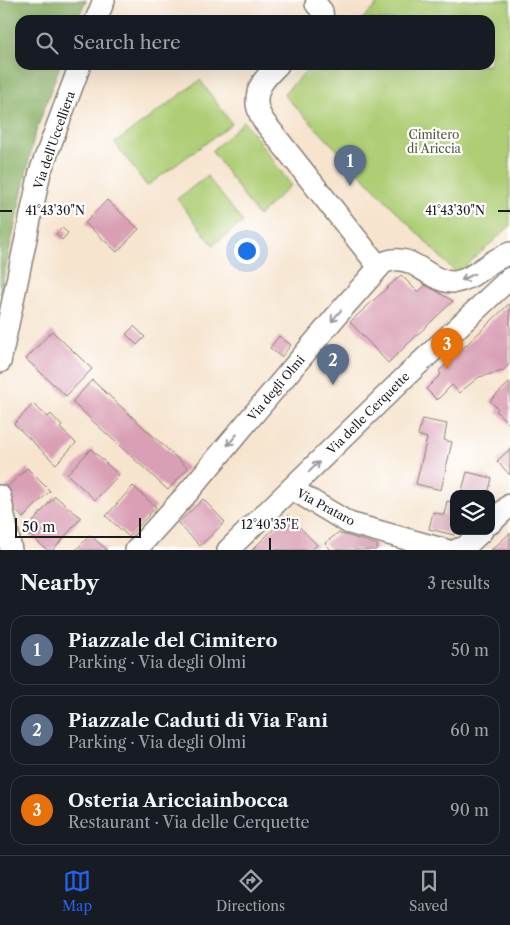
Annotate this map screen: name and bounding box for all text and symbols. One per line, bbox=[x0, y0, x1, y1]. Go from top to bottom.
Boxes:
search box bbox=[15, 15, 495, 70]
icon: search bbox=[33, 29, 61, 57]
text: Search here bbox=[73, 31, 181, 54]
street label: Via dell'Uccelliera bbox=[30, 88, 78, 192]
park label: Cimitero di Ariccia bbox=[407, 127, 462, 156]
pin: 1 bbox=[334, 145, 366, 186]
text: 41°43'30"N bbox=[25, 203, 85, 218]
text: 41°43'30"N bbox=[425, 203, 485, 218]
your location bbox=[234, 238, 260, 264]
one-way arrow bbox=[461, 273, 476, 282]
one-way arrow bbox=[331, 309, 342, 322]
pin: 3 bbox=[431, 328, 463, 369]
pin: 2 bbox=[317, 344, 349, 385]
street label: Via degli Olmi bbox=[244, 352, 308, 425]
street label: Via delle Cerquette bbox=[323, 369, 412, 458]
one-way arrow bbox=[226, 434, 237, 447]
one-way arrow bbox=[307, 462, 319, 474]
street label: Via Prataro bbox=[293, 485, 358, 529]
map controls bbox=[450, 490, 495, 535]
button: layers bbox=[450, 490, 495, 535]
scale bar bbox=[15, 515, 141, 538]
text: 12°40'35"E bbox=[241, 517, 299, 532]
text: 50 m bbox=[22, 518, 55, 536]
text: Nearby bbox=[20, 570, 99, 595]
text: 3 results bbox=[427, 573, 490, 593]
text: Piazzale del Cimitero bbox=[68, 629, 278, 652]
text: 1 bbox=[33, 640, 41, 660]
text: 50 m bbox=[451, 640, 489, 660]
text: Parking · Via degli Olmi bbox=[68, 652, 246, 672]
text: Piazzale Caduti di Via Fani bbox=[68, 709, 328, 732]
text: 2 bbox=[32, 720, 42, 740]
text: 60 m bbox=[450, 720, 489, 740]
text: Parking · Via degli Olmi bbox=[68, 732, 246, 752]
text: Osteria Aricciainbocca bbox=[68, 789, 289, 812]
text: 3 bbox=[32, 800, 42, 820]
text: 90 m bbox=[450, 800, 489, 820]
text: Restaurant · Via delle Cerquette bbox=[68, 812, 310, 832]
tab: Map bbox=[62, 867, 92, 915]
tab: Directions bbox=[216, 867, 285, 915]
tab: Saved bbox=[409, 867, 448, 915]

